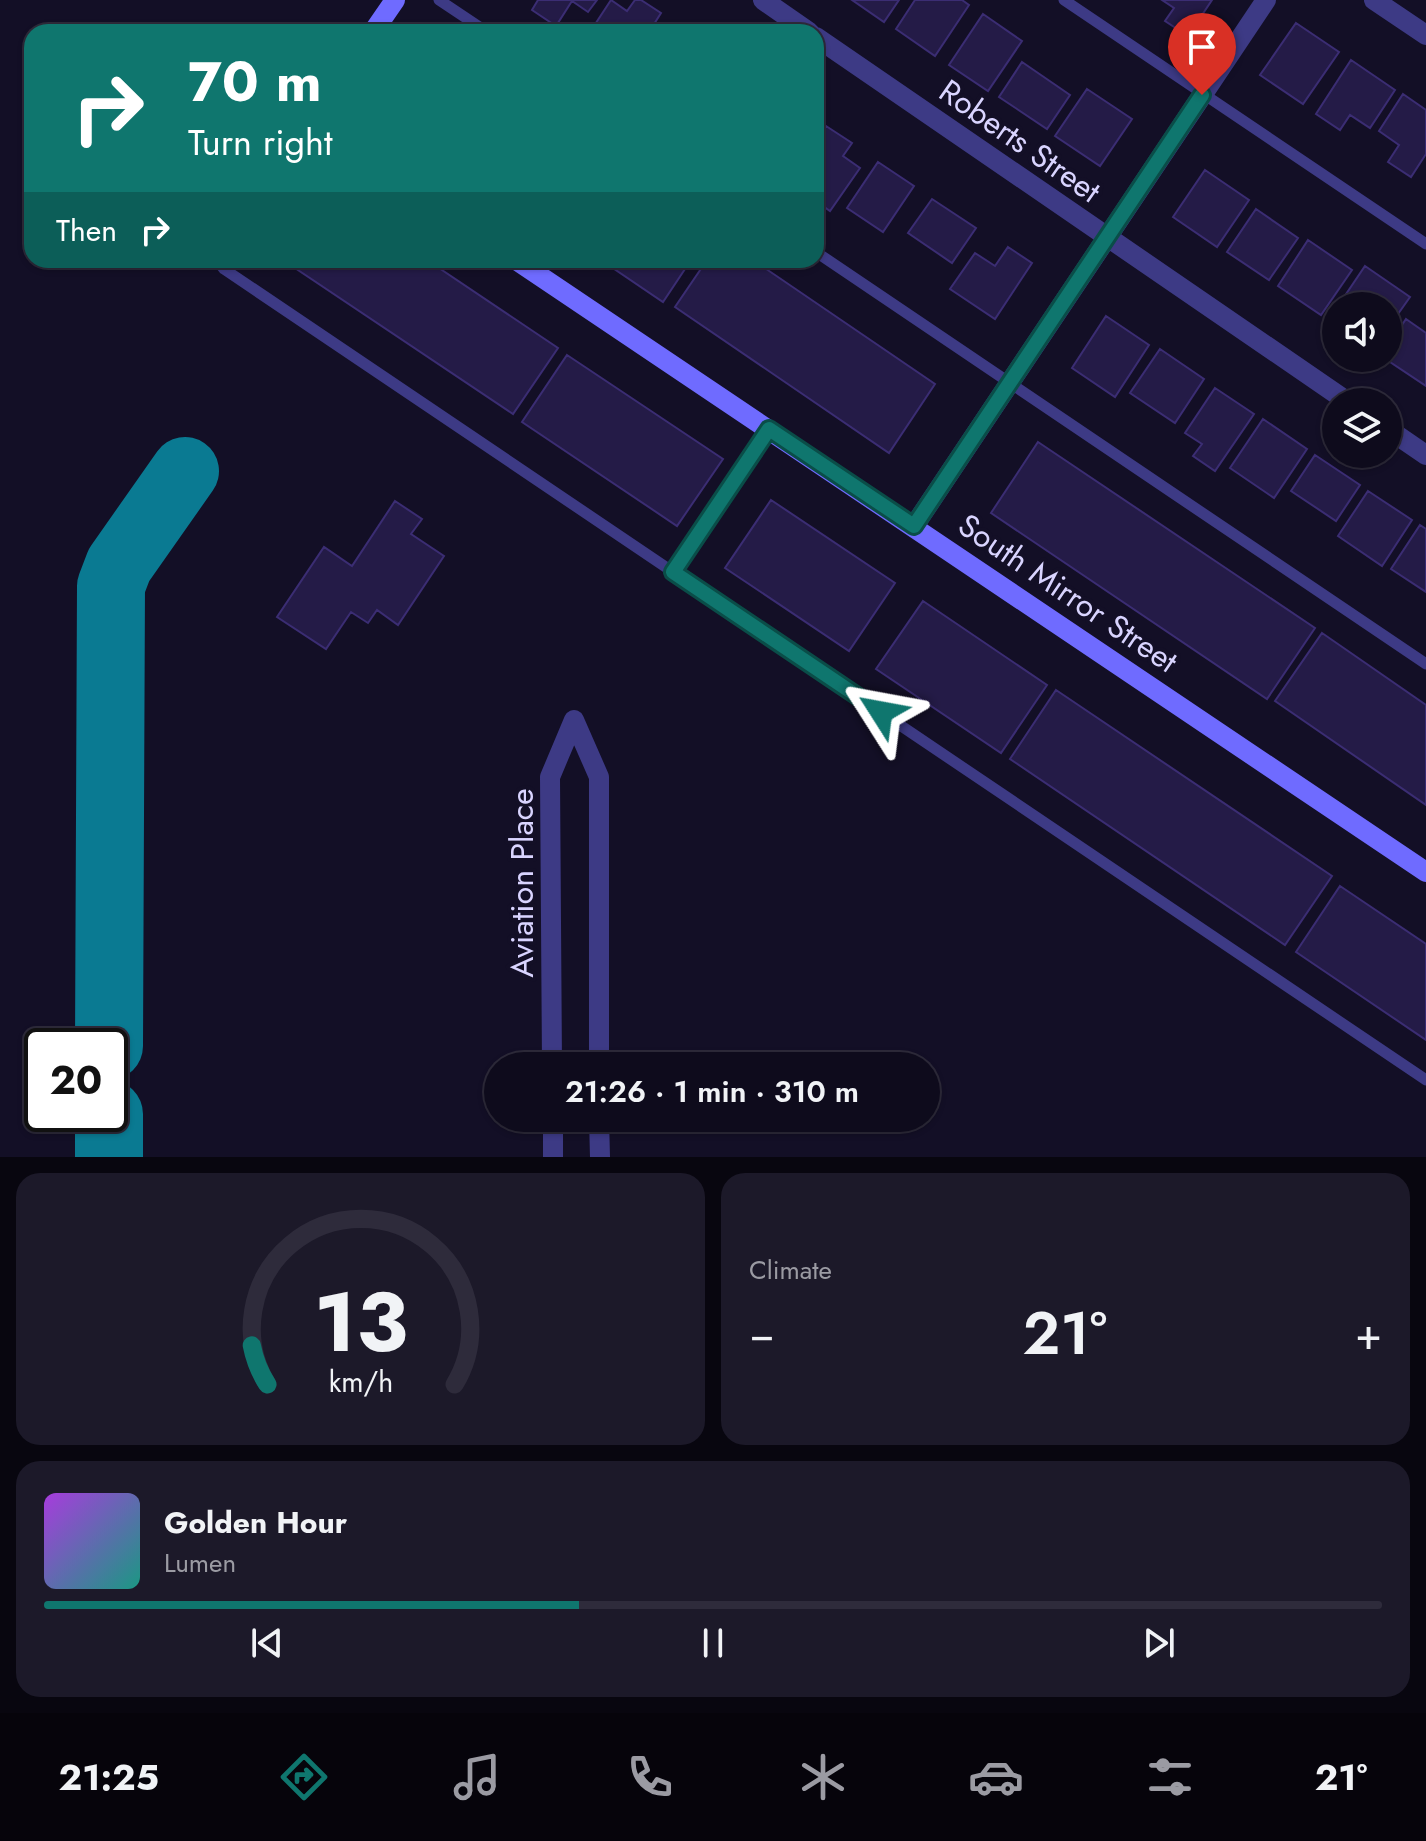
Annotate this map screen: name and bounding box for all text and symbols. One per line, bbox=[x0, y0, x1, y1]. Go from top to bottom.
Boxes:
pin bbox=[1168, 13, 1236, 95]
icon: arrive bbox=[1180, 25, 1224, 69]
text: 70 m bbox=[188, 41, 322, 122]
icon: right bbox=[56, 56, 160, 160]
street label: Roberts Street bbox=[930, 68, 1110, 214]
text: Turn right bbox=[188, 116, 333, 168]
icon: right bbox=[133, 208, 177, 252]
text: Then bbox=[56, 209, 117, 252]
map controls bbox=[1322, 292, 1402, 468]
button: sound bbox=[1322, 292, 1402, 372]
button: layers bbox=[1322, 388, 1402, 468]
street label: South Mirror Street bbox=[949, 502, 1187, 684]
position arrow bbox=[839, 670, 923, 754]
street label: Aviation Place bbox=[499, 788, 545, 978]
speed limit sign: 20 bbox=[24, 1028, 128, 1132]
text: 21:26 · 1 min · 310 m bbox=[565, 1070, 859, 1113]
text: Climate bbox=[749, 1251, 832, 1289]
text: 13 bbox=[313, 1262, 408, 1382]
text: 21° bbox=[1023, 1290, 1107, 1377]
text: − bbox=[749, 1302, 775, 1366]
text: + bbox=[1355, 1302, 1382, 1366]
text: km/h bbox=[328, 1361, 393, 1403]
text: Golden Hour bbox=[164, 1501, 347, 1544]
text: Lumen bbox=[164, 1544, 236, 1582]
icon: previous bbox=[245, 1621, 289, 1665]
icon: pause bbox=[691, 1621, 735, 1665]
icon: next bbox=[1137, 1621, 1181, 1665]
icon: directions bbox=[276, 1749, 332, 1805]
icon: music bbox=[449, 1749, 505, 1805]
icon: phone bbox=[622, 1749, 678, 1805]
icon: climate bbox=[795, 1749, 851, 1805]
icon: car bbox=[968, 1749, 1024, 1805]
icon: filters bbox=[1142, 1749, 1198, 1805]
text: 21:25 bbox=[59, 1751, 159, 1803]
text: 21° bbox=[1315, 1751, 1367, 1803]

